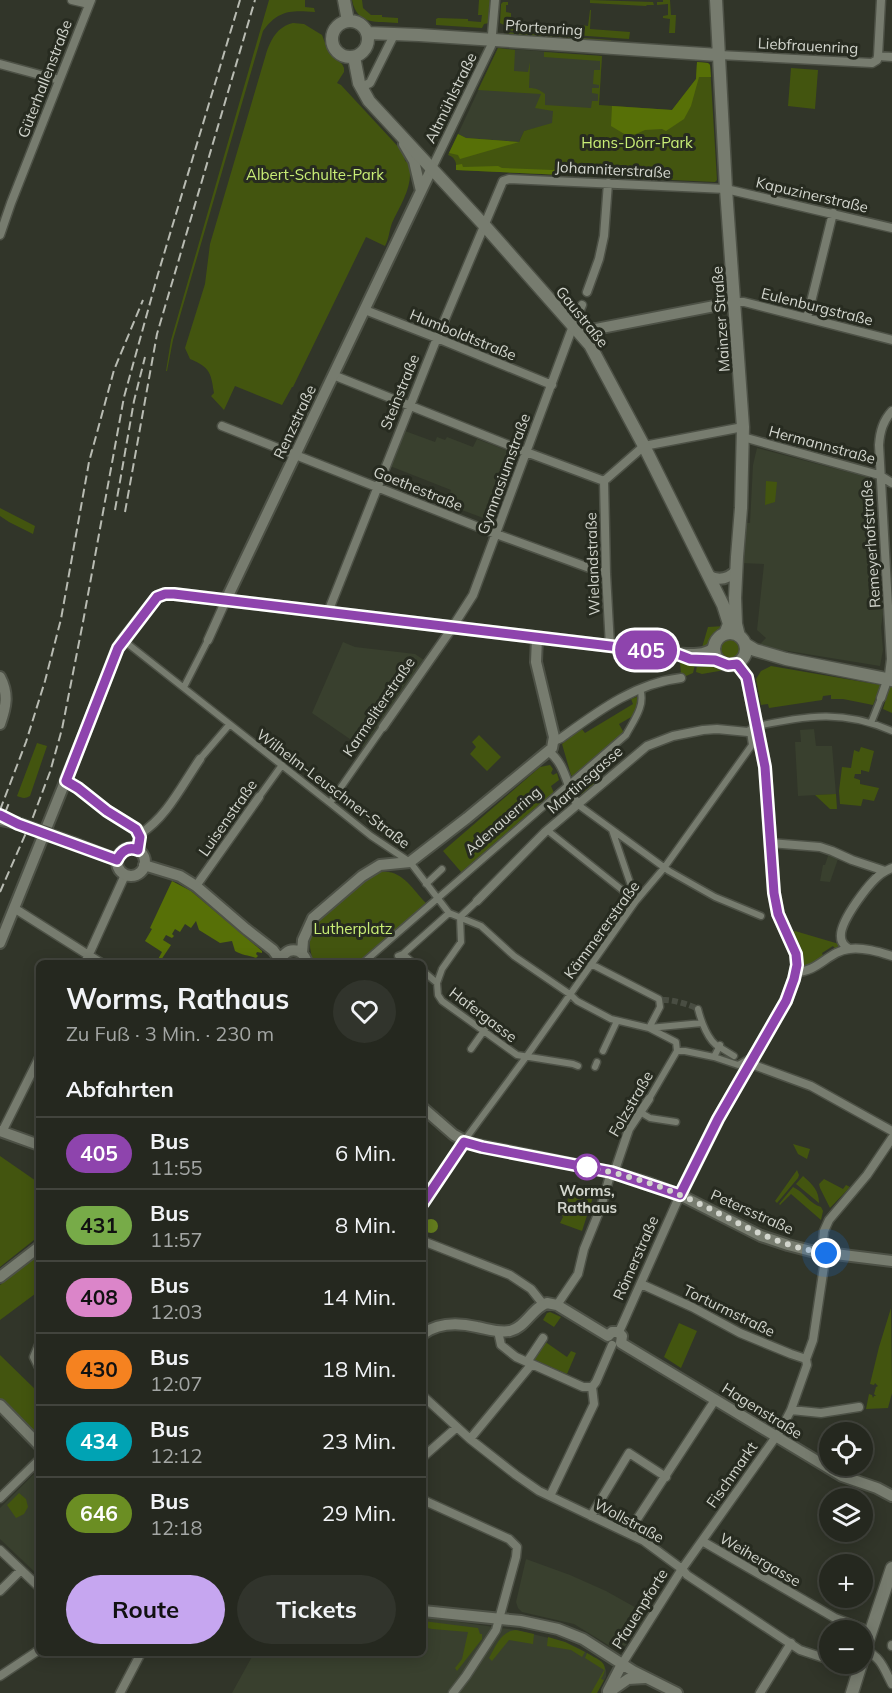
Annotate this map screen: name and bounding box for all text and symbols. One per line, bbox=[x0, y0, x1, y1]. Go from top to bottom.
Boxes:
street label: Pfortenring bbox=[504, 15, 584, 40]
street label: Güterhallenstraße bbox=[13, 17, 76, 141]
street label: Liebfrauenring bbox=[757, 33, 859, 58]
street label: Altmühlstraße bbox=[420, 49, 481, 146]
park label: Hans-Dörr-Park bbox=[581, 133, 693, 152]
street label: Johanniterstraße bbox=[555, 157, 671, 182]
park label: Albert-Schulte-Park bbox=[246, 165, 384, 184]
street label: Kapuzinerstraße bbox=[754, 172, 870, 217]
street label: Mainzer Straße bbox=[707, 266, 734, 373]
street label: Gaustraße bbox=[552, 282, 613, 351]
street label: Eulenburgstraße bbox=[759, 283, 875, 330]
street label: Humboldtstraße bbox=[407, 304, 519, 365]
street label: Steinstraße bbox=[376, 351, 423, 432]
street label: Renzstraße bbox=[269, 382, 320, 462]
street label: Gymnasiumstraße bbox=[473, 411, 534, 537]
street label: Hermannstraße bbox=[767, 421, 877, 468]
street label: Goethestraße bbox=[371, 462, 466, 515]
street label: Remeyerhofstraße bbox=[857, 480, 884, 609]
street label: Wielandstraße bbox=[581, 512, 604, 616]
line badge: 405 bbox=[612, 630, 680, 670]
text: 405 bbox=[627, 637, 665, 663]
street label: Karmeliterstraße bbox=[338, 653, 419, 760]
street label: Wilhelm-Leuschner-Straße bbox=[253, 725, 414, 853]
street label: Martinsgasse bbox=[543, 742, 626, 818]
street label: Luisenstraße bbox=[194, 776, 261, 860]
street label: Adenauerring bbox=[461, 782, 545, 859]
street label: Kämmererstraße bbox=[560, 877, 644, 982]
park label: Lutherplatz bbox=[314, 919, 393, 938]
button: heart bbox=[333, 980, 396, 1043]
text: Worms, Rathaus bbox=[66, 981, 289, 1016]
street label: Hafergasse bbox=[446, 983, 521, 1046]
text: Zu Fuß · 3 Min. · 230 m bbox=[66, 1021, 274, 1046]
street label: Folzstraße bbox=[604, 1068, 657, 1140]
text: Abfahrten bbox=[66, 1075, 174, 1103]
text: Bus bbox=[150, 1127, 189, 1155]
text: 6 Min. bbox=[335, 1139, 396, 1167]
text: 405 bbox=[80, 1140, 118, 1166]
marker: Worms, Rathaus bbox=[574, 1154, 600, 1180]
text: 11:55 bbox=[150, 1155, 203, 1180]
place label: Worms, Rathaus bbox=[557, 1181, 617, 1217]
street label: Petersstraße bbox=[708, 1185, 796, 1238]
text: Bus bbox=[150, 1199, 189, 1227]
text: 8 Min. bbox=[335, 1211, 396, 1239]
text: 431 bbox=[80, 1212, 118, 1238]
street label: Römerstraße bbox=[609, 1213, 663, 1303]
text: 11:57 bbox=[150, 1227, 203, 1252]
your location bbox=[811, 1238, 841, 1268]
text: Bus bbox=[150, 1271, 189, 1299]
street label: Torturmstraße bbox=[680, 1280, 778, 1341]
text: 14 Min. bbox=[322, 1283, 396, 1311]
text: 408 bbox=[80, 1284, 118, 1310]
text: 12:03 bbox=[150, 1299, 203, 1324]
text: Bus bbox=[150, 1343, 189, 1371]
text: 18 Min. bbox=[322, 1355, 396, 1383]
text: 430 bbox=[80, 1356, 118, 1382]
text: 12:07 bbox=[150, 1371, 203, 1396]
street label: Hagenstraße bbox=[719, 1378, 806, 1443]
text: Bus bbox=[150, 1415, 189, 1443]
map controls bbox=[819, 1422, 873, 1674]
button: locate bbox=[819, 1422, 873, 1476]
text: 23 Min. bbox=[322, 1427, 396, 1455]
text: 434 bbox=[80, 1428, 118, 1454]
street label: Fischmarkt bbox=[702, 1438, 761, 1511]
text: 12:12 bbox=[150, 1443, 203, 1468]
text: Bus bbox=[150, 1487, 189, 1515]
button: layers bbox=[819, 1488, 873, 1542]
street label: Wollstraße bbox=[591, 1494, 667, 1547]
text: 29 Min. bbox=[322, 1499, 396, 1527]
text: 646 bbox=[80, 1500, 118, 1526]
text: 12:18 bbox=[150, 1515, 203, 1540]
street label: Weihergasse bbox=[716, 1529, 804, 1591]
button: + bbox=[819, 1554, 873, 1608]
street label: Pfauenpforte bbox=[607, 1565, 672, 1652]
button: Route bbox=[66, 1575, 225, 1644]
button: Tickets bbox=[237, 1575, 396, 1644]
button: − bbox=[819, 1620, 873, 1674]

